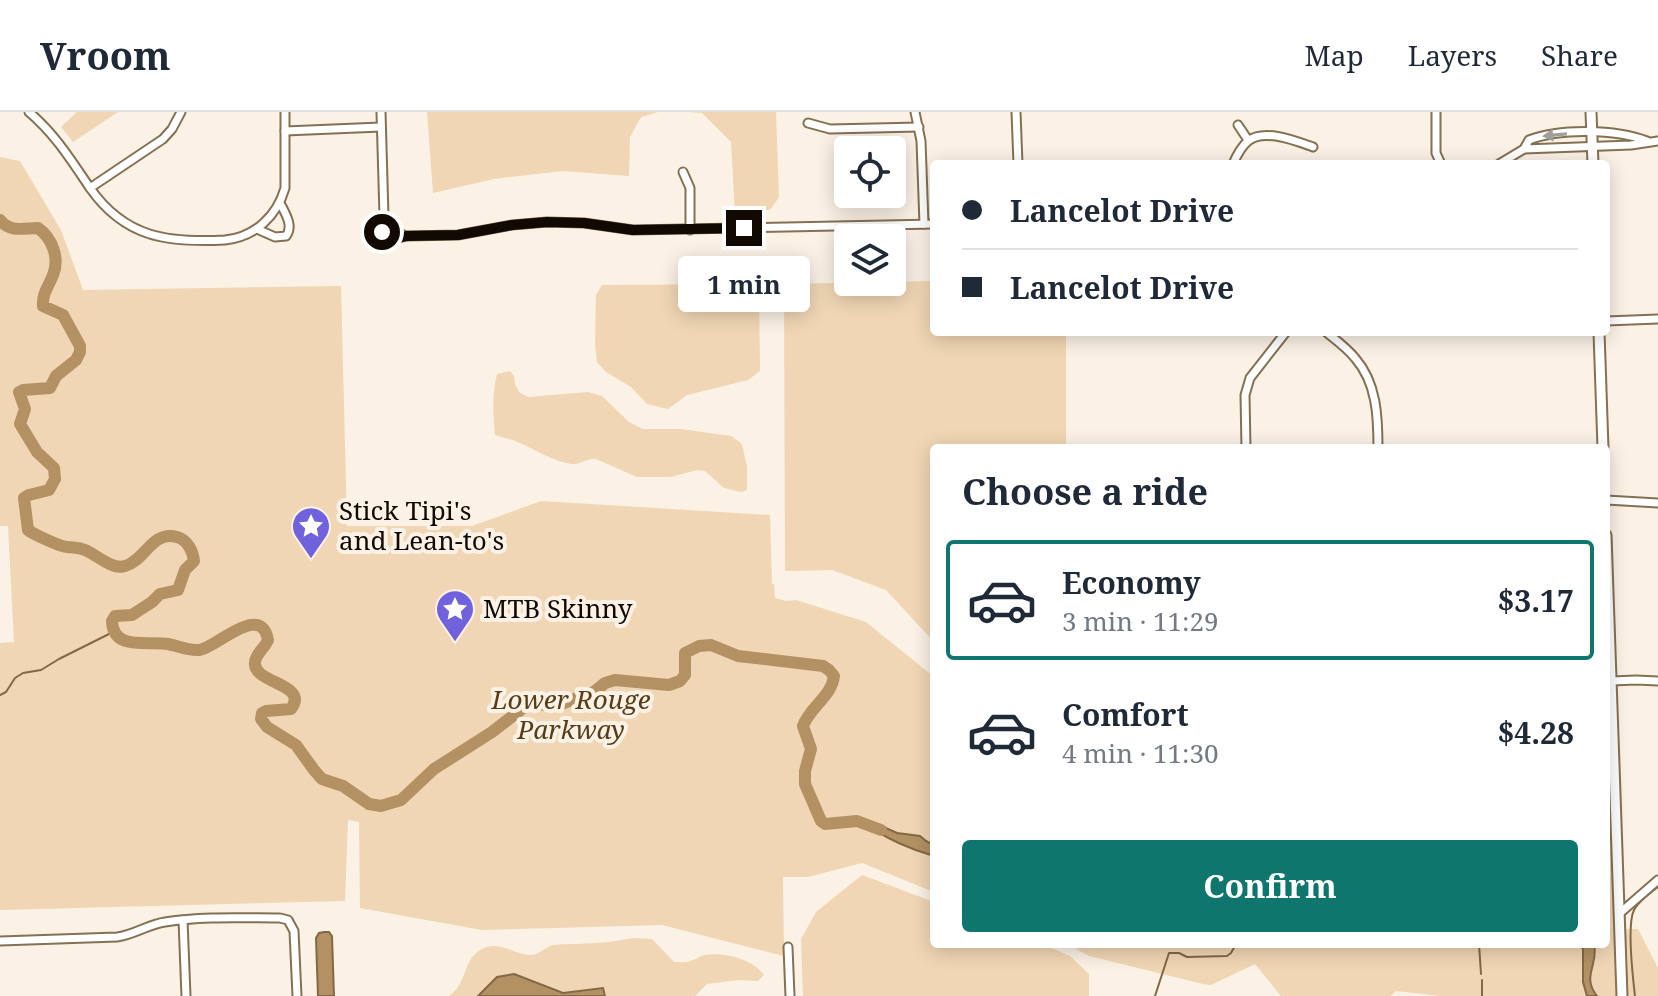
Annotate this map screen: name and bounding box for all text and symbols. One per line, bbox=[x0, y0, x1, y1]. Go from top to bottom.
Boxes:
text: Vroom bbox=[40, 29, 171, 81]
text: Map bbox=[1305, 36, 1364, 74]
text: Layers bbox=[1408, 36, 1497, 74]
text: Share bbox=[1541, 36, 1618, 74]
one-way arrow bbox=[1542, 128, 1567, 141]
map controls bbox=[834, 136, 906, 296]
button: locate bbox=[834, 136, 906, 208]
text: Lancelot Drive bbox=[1010, 190, 1234, 231]
route end bbox=[726, 210, 762, 246]
route start bbox=[364, 214, 400, 250]
button: layers bbox=[834, 224, 906, 296]
callout: 1 min bbox=[678, 256, 810, 312]
text: 1 min bbox=[707, 266, 781, 302]
text: Lancelot Drive bbox=[1010, 267, 1234, 308]
text: Choose a ride bbox=[962, 467, 1208, 516]
place label: Stick Tipi's and Lean-to's bbox=[339, 492, 504, 558]
place icon: Stick Tipi's and Lean-to's bbox=[290, 505, 332, 560]
text: Economy bbox=[1062, 562, 1201, 603]
icon: car bbox=[966, 564, 1038, 636]
text: $3.17 bbox=[1497, 580, 1574, 621]
place icon: MTB Skinny bbox=[434, 588, 476, 643]
place label: MTB Skinny bbox=[483, 590, 633, 626]
text: 3 min · 11:29 bbox=[1062, 603, 1219, 639]
park label: Lower Rouge Parkway bbox=[490, 681, 651, 747]
text: Comfort bbox=[1062, 694, 1189, 735]
icon: car bbox=[966, 696, 1038, 768]
text: $4.28 bbox=[1497, 712, 1574, 753]
text: 4 min · 11:30 bbox=[1062, 735, 1219, 771]
button: Confirm bbox=[962, 840, 1578, 932]

